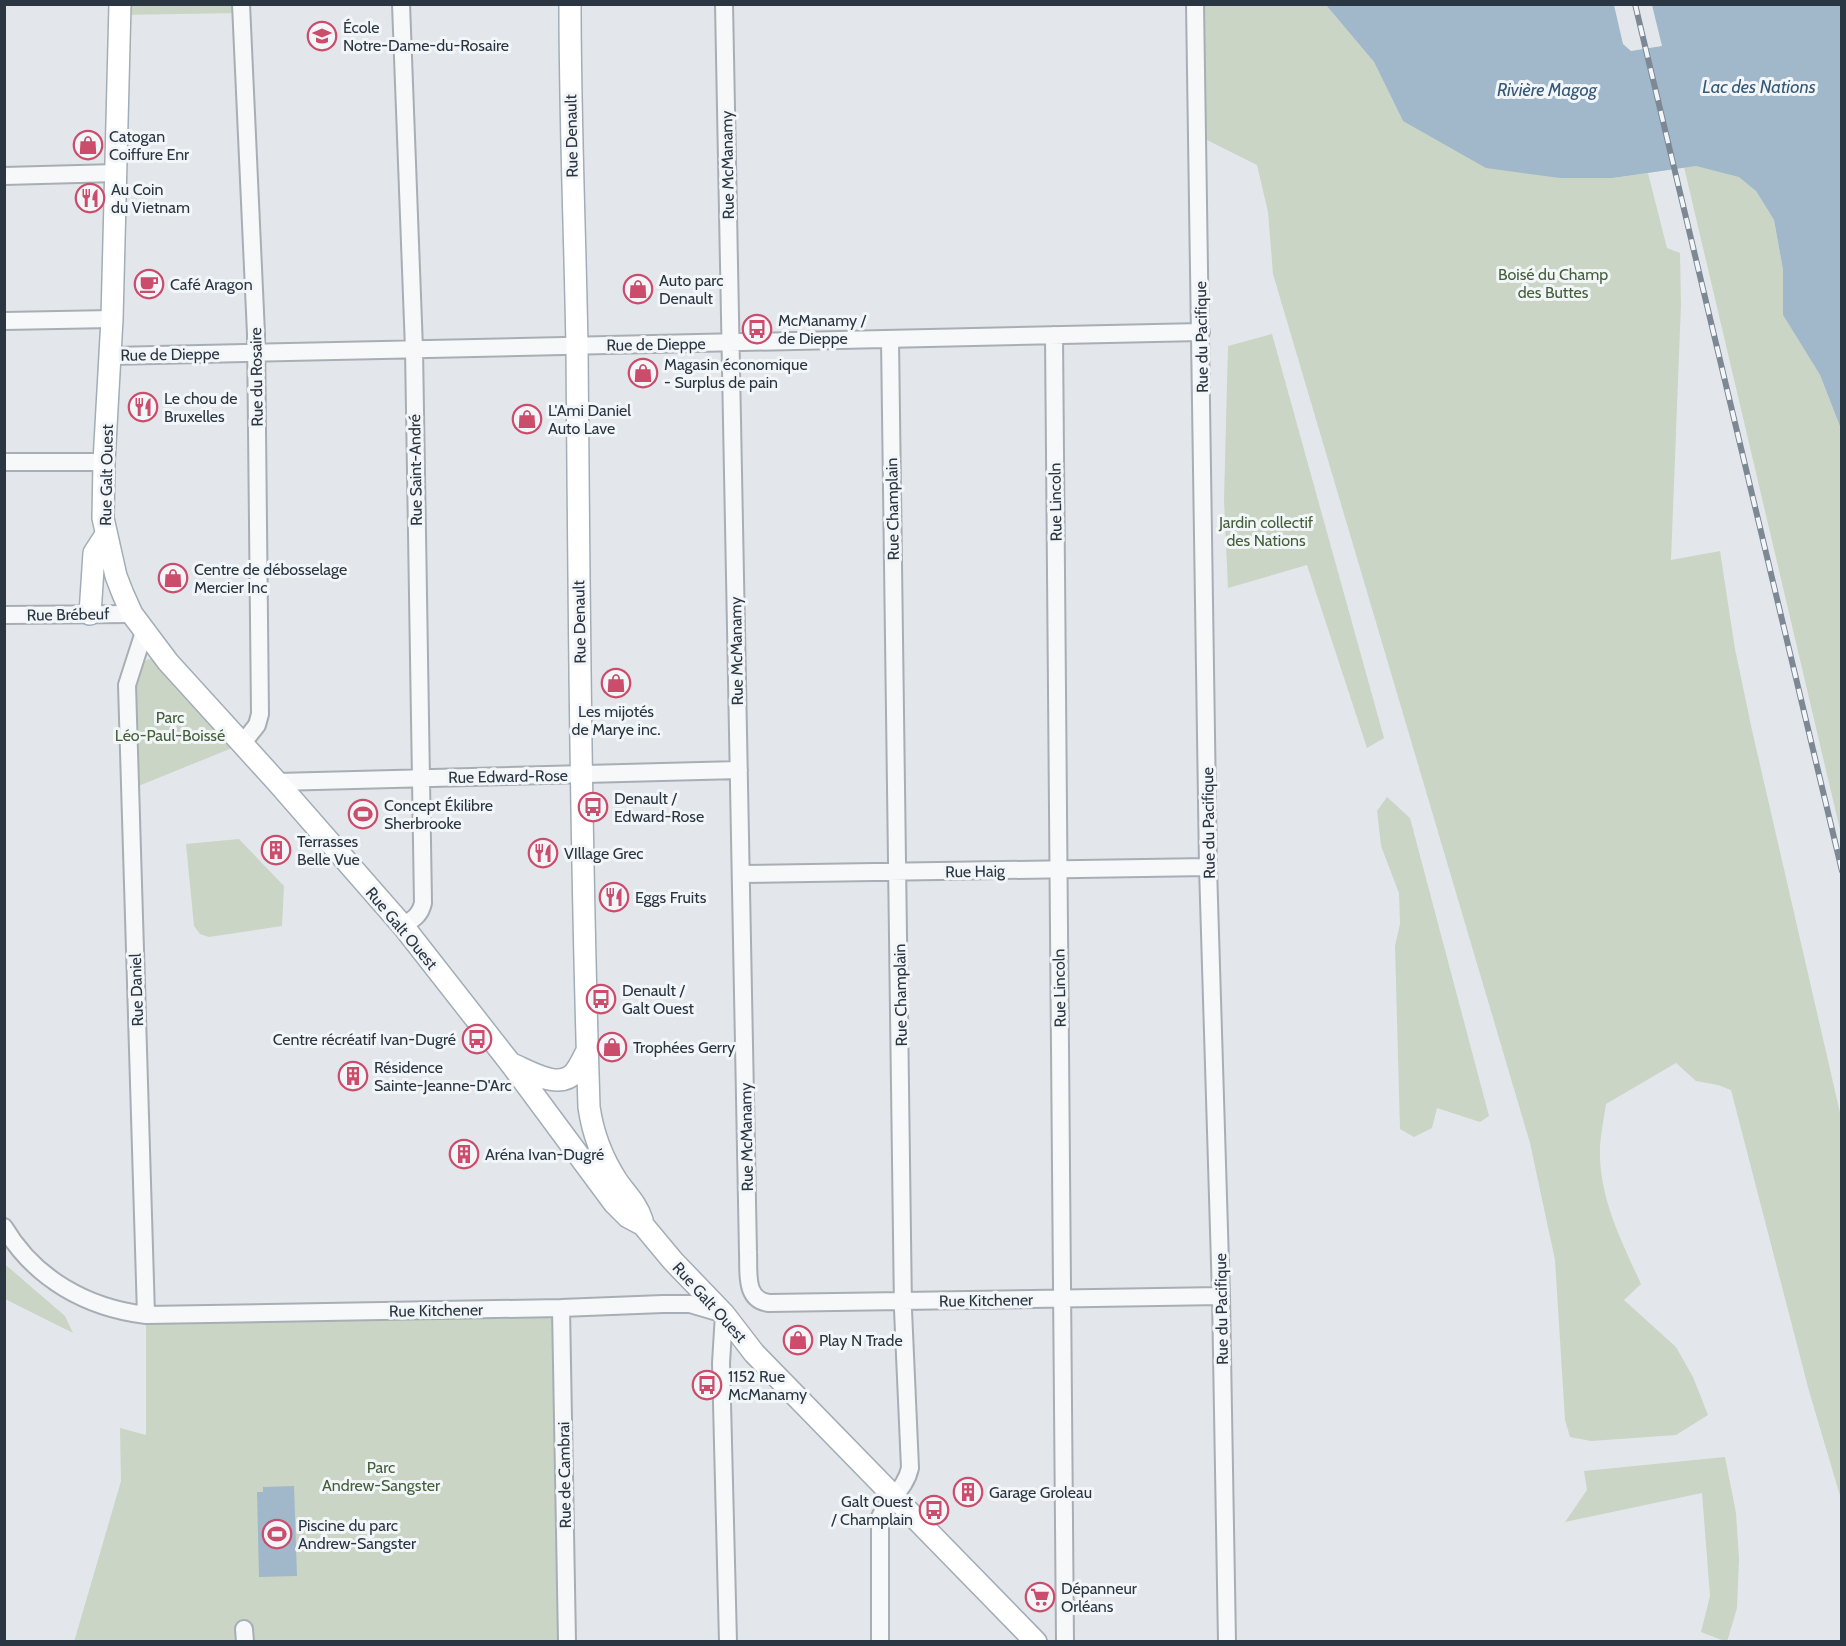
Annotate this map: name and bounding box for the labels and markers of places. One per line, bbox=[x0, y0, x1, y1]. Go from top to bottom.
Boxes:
place label: École Notre-Dame-du-Rosaire bbox=[343, 18, 509, 55]
school or university icon: École Notre-Dame-du-Rosaire bbox=[306, 20, 338, 52]
place label: Catogan Coiffure Enr bbox=[109, 127, 190, 164]
shop icon: Catogan Coiffure Enr bbox=[72, 129, 104, 161]
place label: Au Coin du Vietnam bbox=[111, 180, 190, 217]
restaurant icon: Au Coin du Vietnam bbox=[74, 182, 106, 214]
cafe icon: Café Aragon bbox=[133, 268, 165, 300]
place label: Auto parc Denault bbox=[659, 271, 723, 308]
shop icon: Auto parc Denault bbox=[622, 273, 654, 305]
place label: Café Aragon bbox=[170, 275, 253, 294]
place label: McManamy / de Dieppe bbox=[778, 311, 867, 348]
bus stop icon: McManamy / de Dieppe bbox=[741, 313, 773, 345]
place label: Magasin économique - Surplus de pain bbox=[664, 355, 808, 392]
shop icon: Magasin économique - Surplus de pain bbox=[627, 357, 659, 389]
place label: Le chou de Bruxelles bbox=[164, 389, 237, 426]
restaurant icon: Le chou de Bruxelles bbox=[127, 391, 159, 423]
place label: L'Ami Daniel Auto Lave bbox=[548, 401, 631, 438]
shop icon: L'Ami Daniel Auto Lave bbox=[511, 403, 543, 435]
place label: Centre de débosselage Mercier Inc bbox=[194, 560, 347, 597]
shop icon: Centre de débosselage Mercier Inc bbox=[157, 562, 189, 594]
shop icon: Les mijotés de Marye inc. bbox=[600, 667, 632, 699]
place label: Les mijotés de Marye inc. bbox=[572, 702, 660, 739]
place label: Denault / Edward-Rose bbox=[614, 789, 704, 826]
bus stop icon: Denault / Edward-Rose bbox=[577, 791, 609, 823]
place label: Concept Ékilibre Sherbrooke bbox=[384, 796, 493, 833]
sports icon: Concept Ékilibre Sherbrooke bbox=[347, 798, 379, 830]
place label: Terrasses Belle Vue bbox=[297, 832, 360, 869]
building icon: Terrasses Belle Vue bbox=[260, 834, 292, 866]
restaurant icon: VIllage Grec bbox=[527, 837, 559, 869]
place label: VIllage Grec bbox=[564, 844, 644, 863]
restaurant icon: Eggs Fruits bbox=[598, 881, 630, 913]
place label: Eggs Fruits bbox=[635, 888, 707, 907]
place label: Denault / Galt Ouest bbox=[622, 981, 695, 1018]
bus stop icon: Denault / Galt Ouest bbox=[585, 983, 617, 1015]
bus stop icon: Centre récréatif Ivan-Dugré bbox=[461, 1023, 493, 1055]
place label: Centre récréatif Ivan-Dugré bbox=[273, 1030, 456, 1049]
shop icon: Trophées Gerry bbox=[596, 1031, 628, 1063]
place label: Trophées Gerry bbox=[633, 1038, 735, 1057]
place label: Résidence Sainte-Jeanne-D'Arc bbox=[374, 1058, 512, 1095]
building icon: Résidence Sainte-Jeanne-D'Arc bbox=[337, 1060, 369, 1092]
building icon: Aréna Ivan-Dugré bbox=[448, 1138, 480, 1170]
place label: Aréna Ivan-Dugré bbox=[485, 1145, 604, 1164]
shop icon: Play N Trade bbox=[782, 1324, 814, 1356]
place label: Play N Trade bbox=[819, 1331, 903, 1350]
place label: 1152 Rue McManamy bbox=[728, 1367, 807, 1404]
bus stop icon: 1152 Rue McManamy bbox=[691, 1369, 723, 1401]
building icon: Garage Groleau bbox=[952, 1476, 984, 1508]
place label: Garage Groleau bbox=[989, 1483, 1092, 1502]
place label: Galt Ouest / Champlain bbox=[830, 1492, 914, 1529]
bus stop icon: Galt Ouest / Champlain bbox=[918, 1494, 950, 1526]
place label: Piscine du parc Andrew-Sangster bbox=[298, 1516, 417, 1553]
sports icon: Piscine du parc Andrew-Sangster bbox=[261, 1518, 293, 1550]
place label: Dépanneur Orléans bbox=[1061, 1579, 1138, 1616]
supermarket icon: Dépanneur Orléans bbox=[1024, 1581, 1056, 1613]

